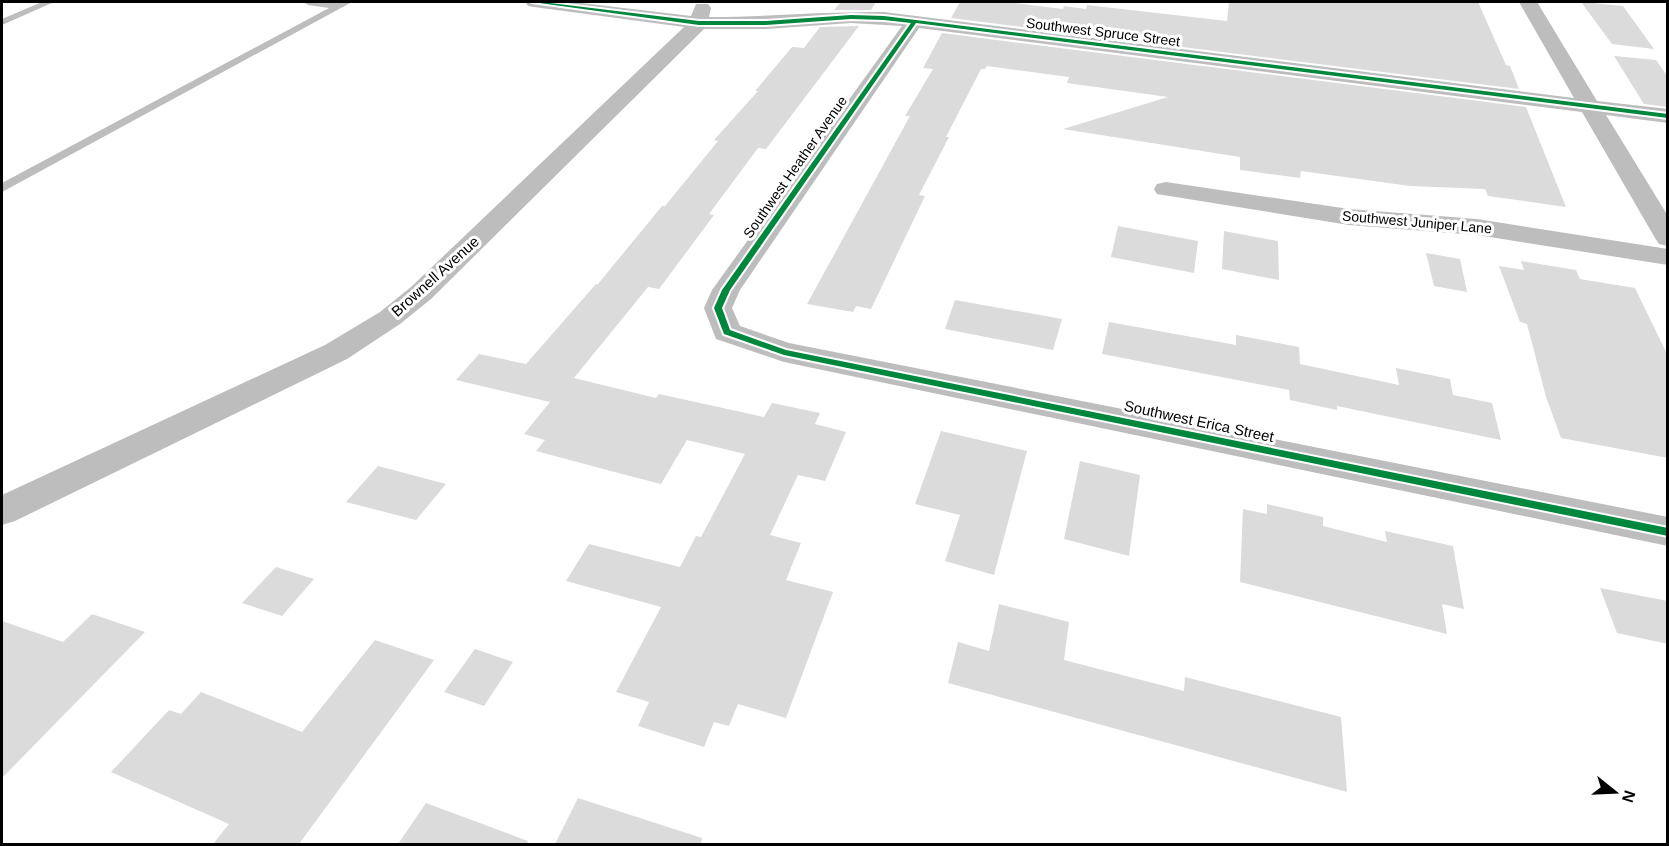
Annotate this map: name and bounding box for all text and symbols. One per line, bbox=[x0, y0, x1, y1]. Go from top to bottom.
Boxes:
street label: Southwest Spruce Street bbox=[1025, 15, 1181, 49]
street label: Southwest Heather Avenue bbox=[740, 93, 850, 241]
street label: Southwest Juniper Lane bbox=[1341, 207, 1493, 237]
street label: Brownell Avenue bbox=[388, 232, 482, 320]
street label: Southwest Erica Street bbox=[1123, 397, 1276, 445]
north arrow bbox=[1585, 762, 1645, 822]
text: N bbox=[1619, 788, 1639, 805]

